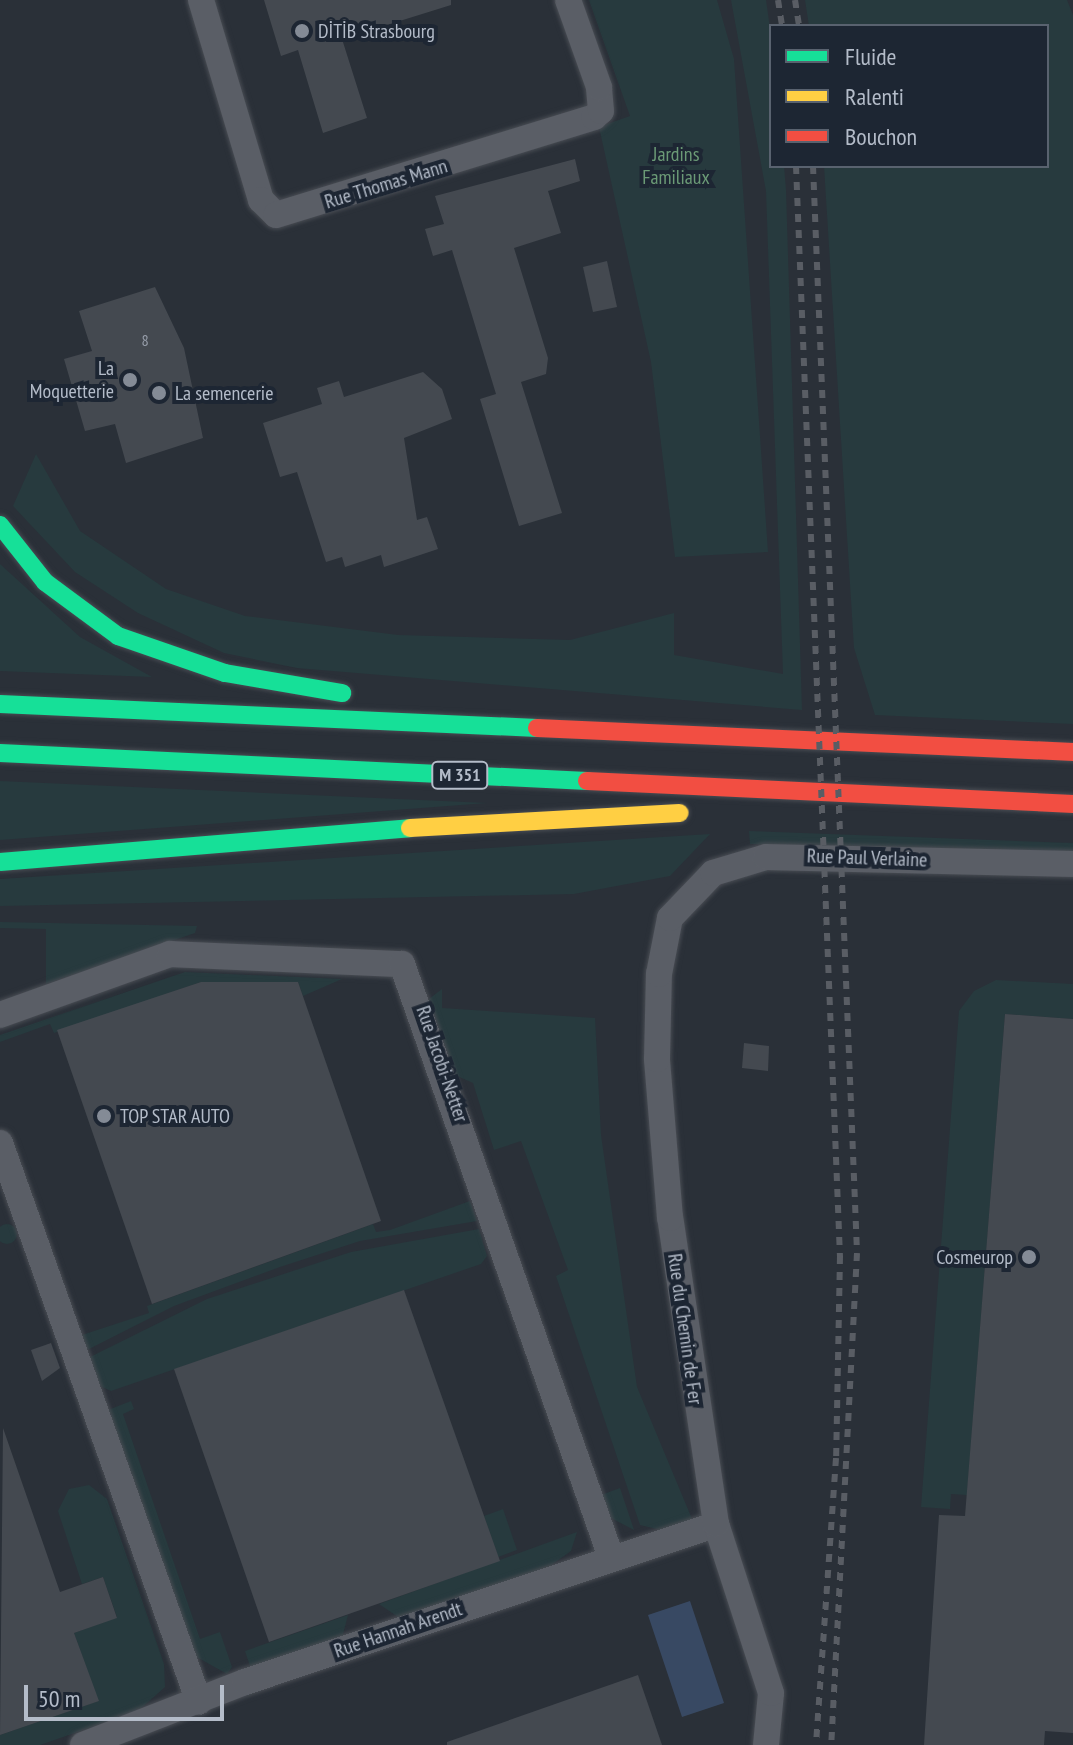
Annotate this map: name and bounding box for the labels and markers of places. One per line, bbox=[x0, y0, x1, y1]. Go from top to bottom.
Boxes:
place label: DİTİB Strasbourg bbox=[318, 19, 435, 43]
marker: DİTİB Strasbourg bbox=[293, 22, 311, 40]
place label: La Moquetterie bbox=[30, 356, 114, 403]
marker: La Moquetterie bbox=[121, 371, 139, 389]
place label: La semencerie bbox=[175, 381, 273, 405]
marker: La semencerie bbox=[150, 384, 168, 402]
place label: TOP STAR AUTO bbox=[120, 1104, 231, 1128]
marker: TOP STAR AUTO bbox=[95, 1107, 113, 1125]
place label: Cosmeurop bbox=[936, 1245, 1013, 1269]
marker: Cosmeurop bbox=[1020, 1248, 1038, 1266]

